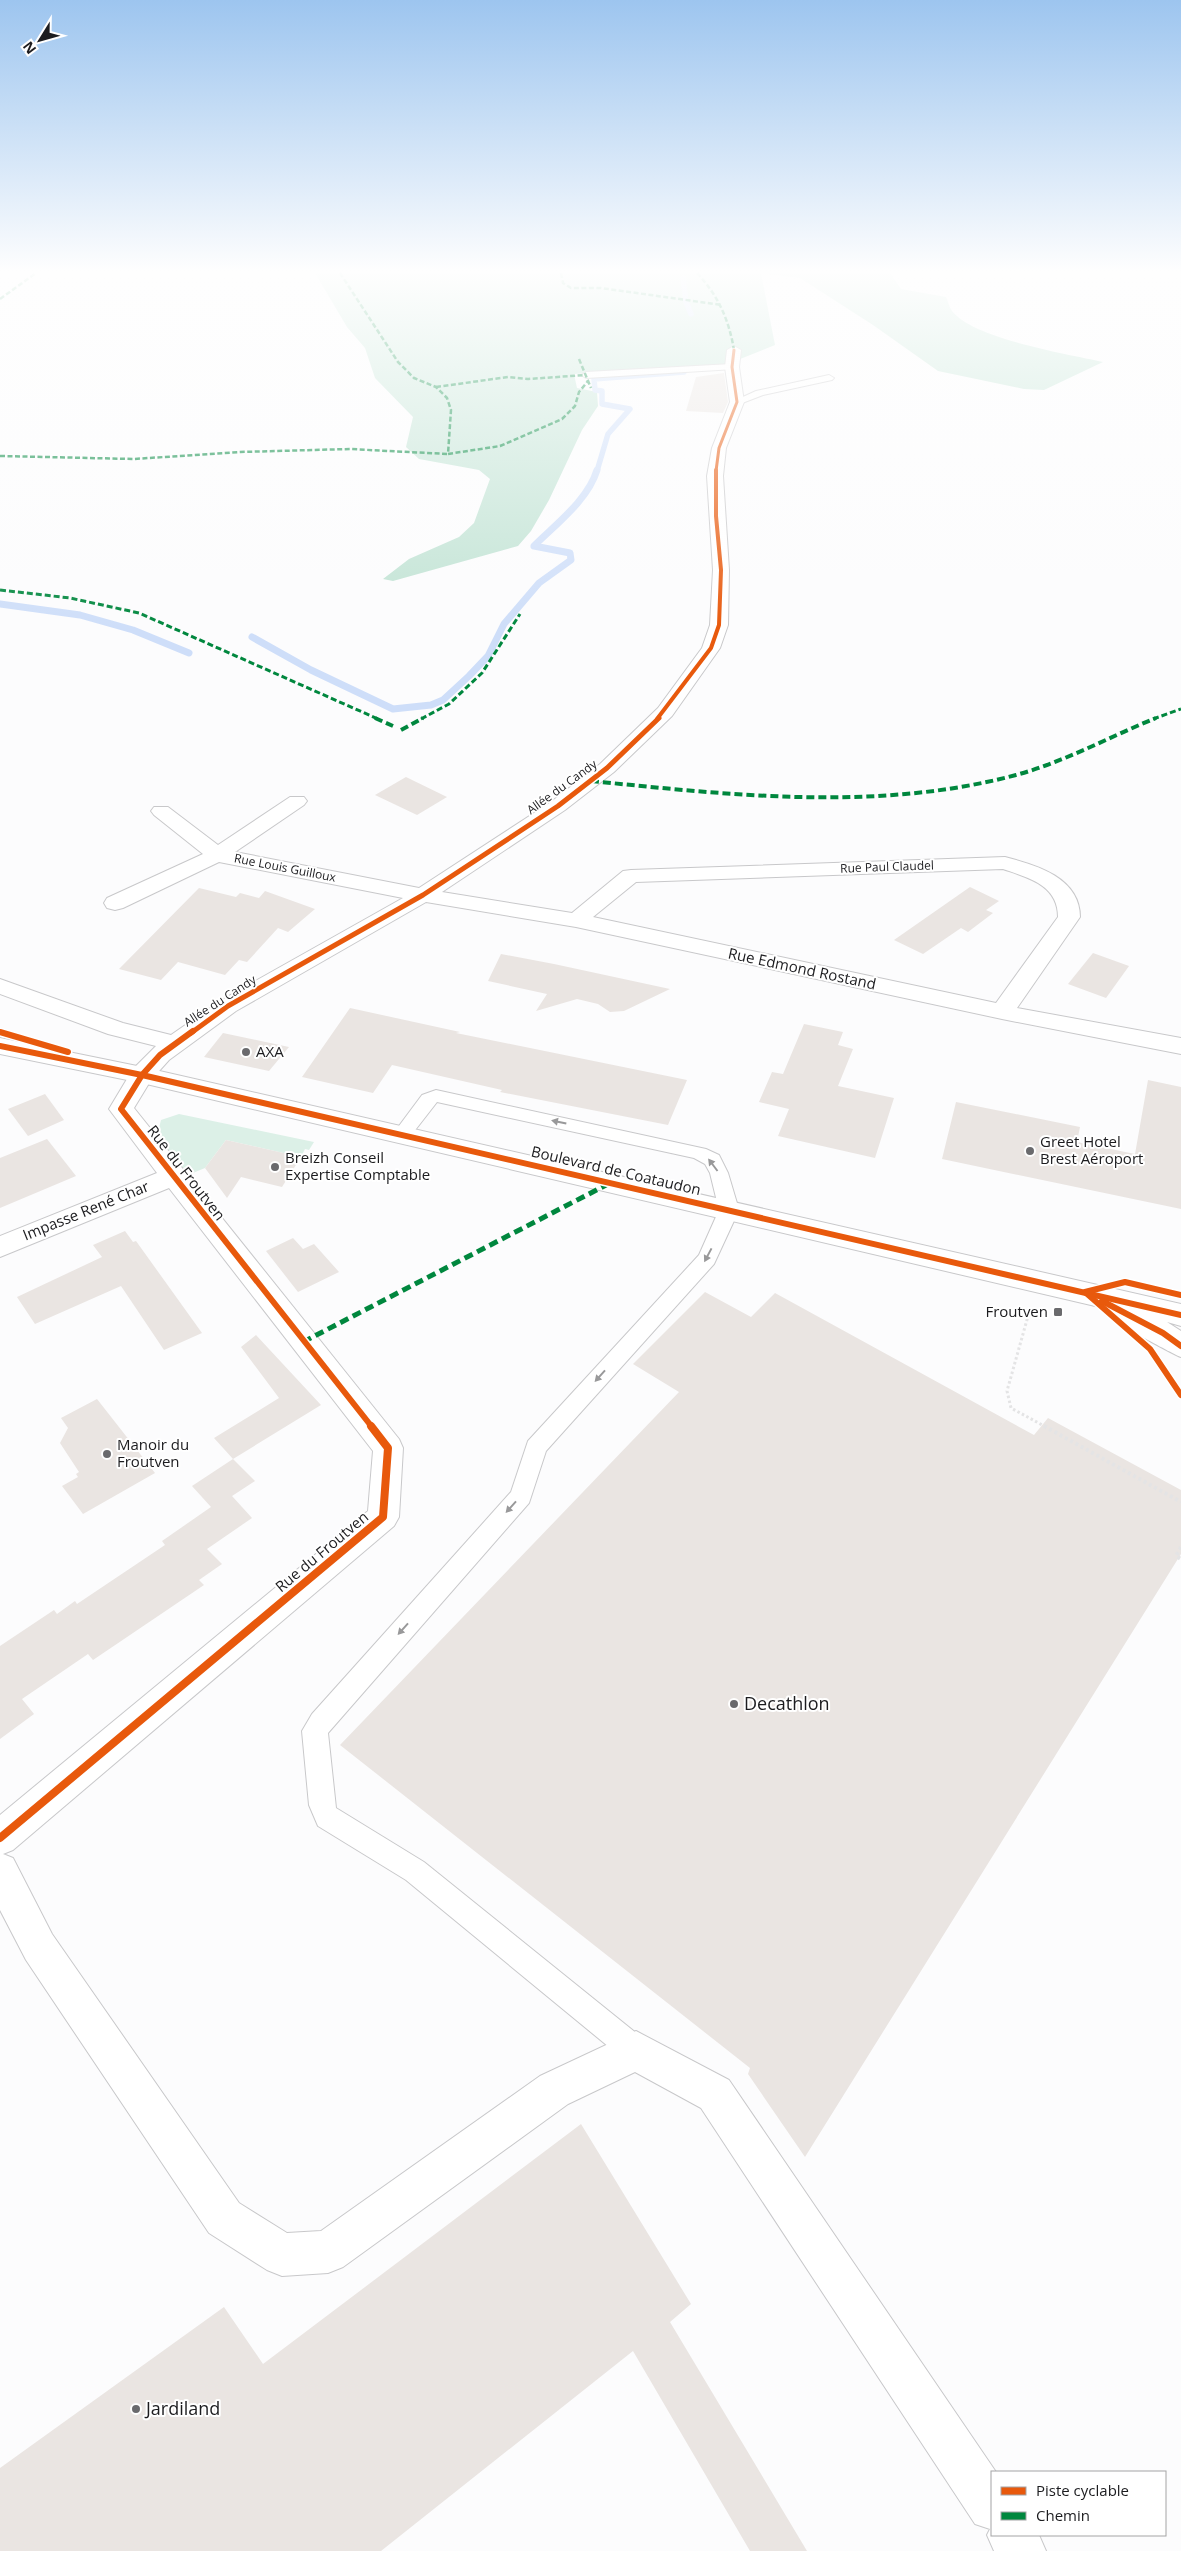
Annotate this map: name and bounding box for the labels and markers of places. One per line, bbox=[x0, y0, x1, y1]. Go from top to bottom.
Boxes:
place label: AXA bbox=[256, 1041, 284, 1061]
marker: AXA bbox=[240, 1046, 252, 1058]
place label: Greet Hotel Brest Aéroport bbox=[1040, 1131, 1143, 1168]
marker: Greet Hotel Brest Aéroport bbox=[1024, 1145, 1036, 1157]
place label: Breizh Conseil Expertise Comptable bbox=[285, 1147, 430, 1184]
marker: Breizh Conseil Expertise Comptable bbox=[269, 1161, 281, 1173]
place label: Froutven bbox=[985, 1301, 1048, 1321]
marker: Froutven bbox=[1052, 1306, 1064, 1318]
place label: Manoir du Froutven bbox=[117, 1434, 189, 1471]
marker: Manoir du Froutven bbox=[101, 1448, 113, 1460]
place label: Decathlon bbox=[744, 1691, 830, 1715]
marker: Decathlon bbox=[728, 1698, 740, 1710]
place label: Jardiland bbox=[144, 2396, 220, 2420]
marker: Jardiland bbox=[130, 2403, 142, 2415]

